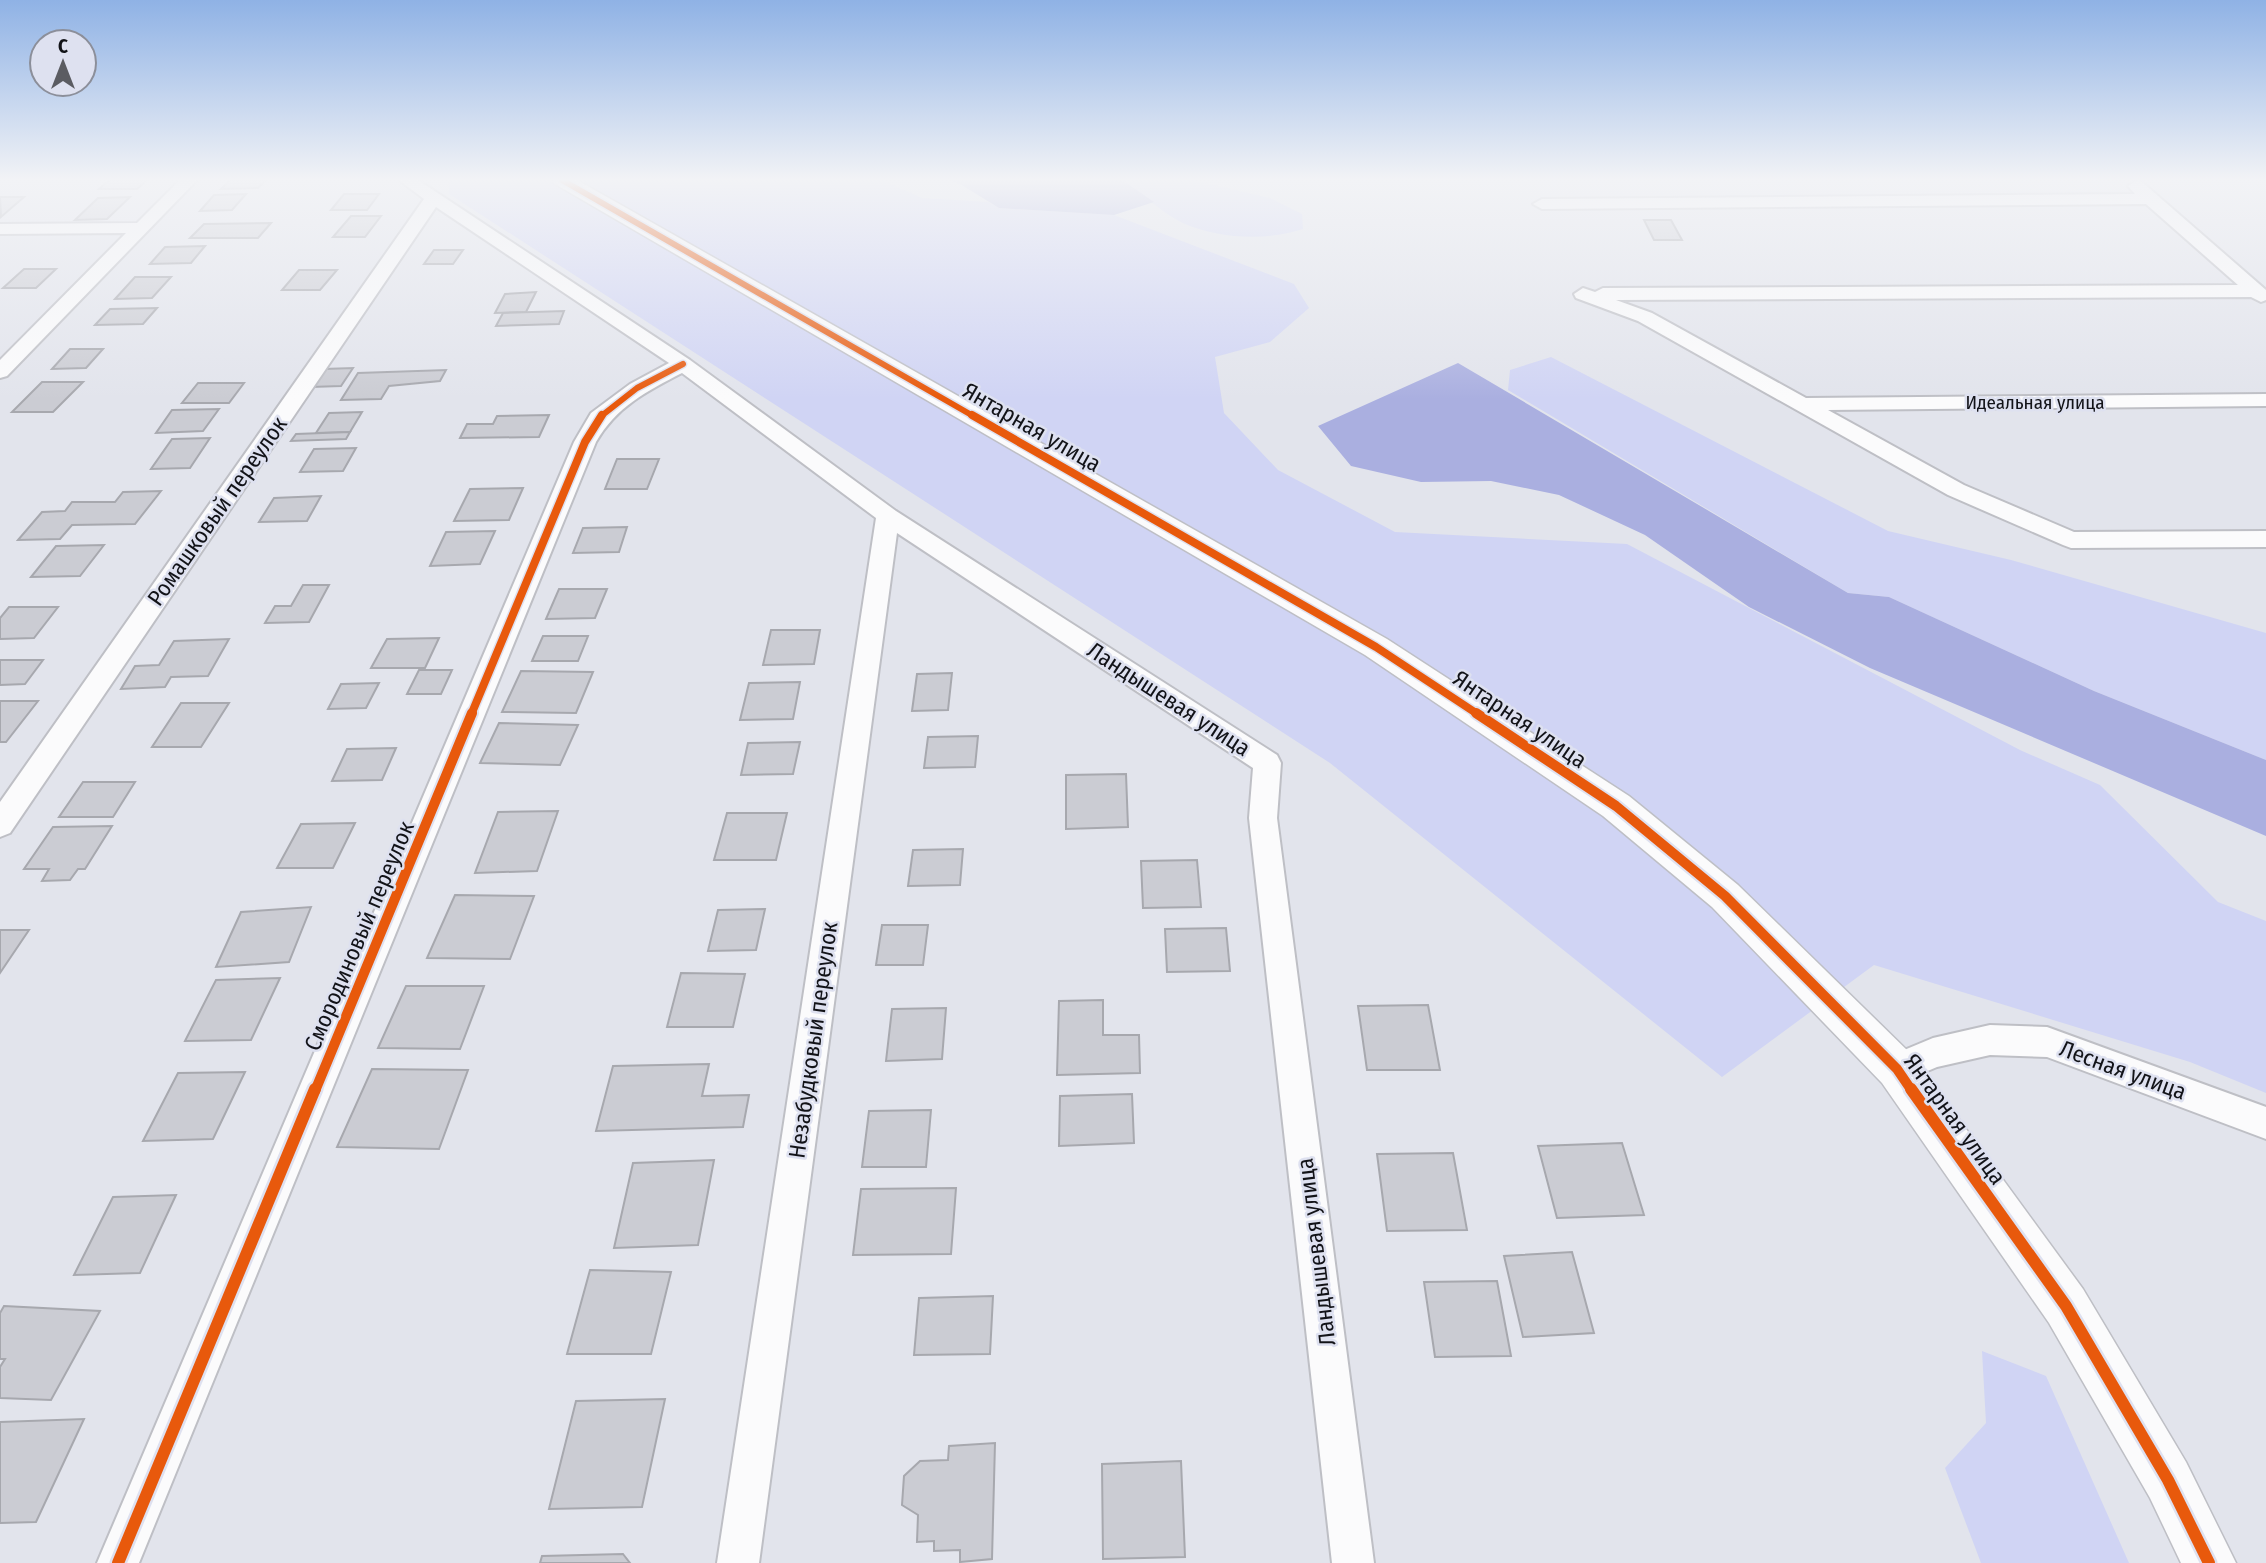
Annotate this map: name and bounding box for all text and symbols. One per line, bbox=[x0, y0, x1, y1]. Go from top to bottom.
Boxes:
north arrow bbox=[28, 28, 98, 98]
text: С bbox=[58, 35, 68, 58]
street label: Янтарная улица bbox=[958, 376, 1106, 478]
street label: Идеальная улица bbox=[1965, 391, 2105, 414]
street label: Ромашковый переулок bbox=[141, 411, 293, 611]
street label: Ландышевая улица bbox=[1082, 636, 1256, 762]
street label: Янтарная улица bbox=[1448, 664, 1592, 774]
street label: Смородиновый переулок bbox=[298, 817, 420, 1055]
street label: Незабудковый переулок bbox=[783, 920, 843, 1160]
street label: Лесная улица bbox=[2056, 1034, 2190, 1106]
street label: Янтарная улица bbox=[1898, 1048, 2012, 1190]
street label: Ландышевая улица bbox=[1291, 1157, 1341, 1347]

